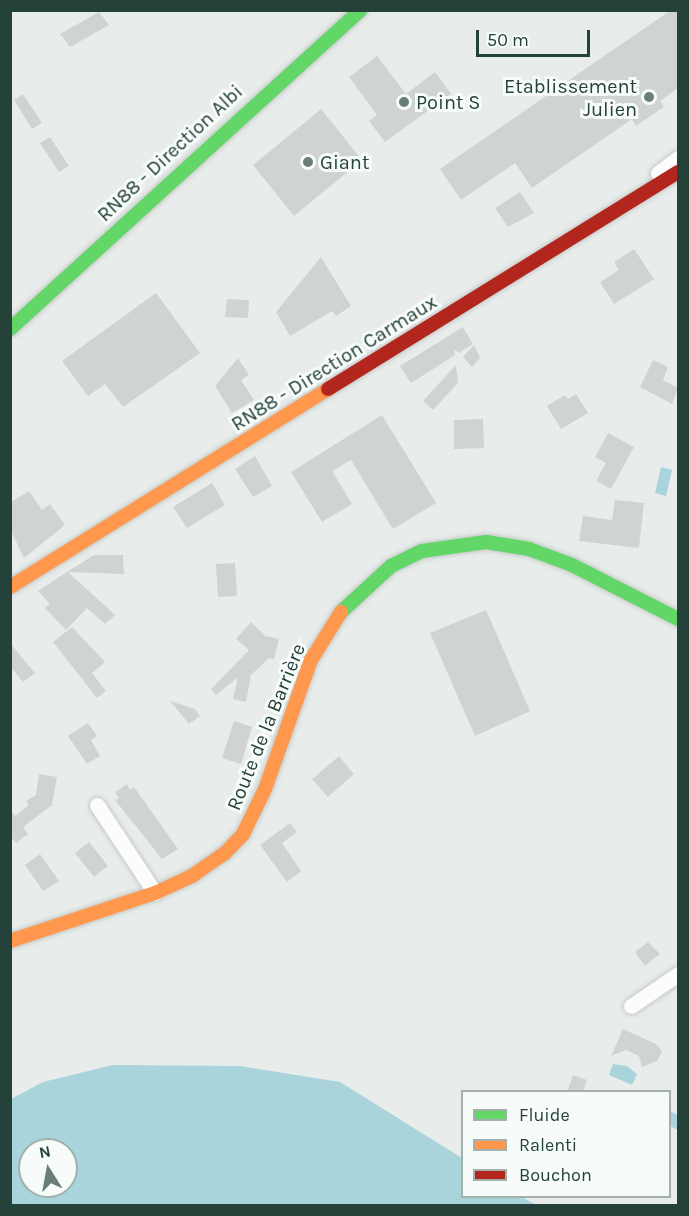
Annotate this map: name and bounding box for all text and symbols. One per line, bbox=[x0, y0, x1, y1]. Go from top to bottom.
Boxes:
scale bar bbox=[479, 18, 593, 56]
text: 50 m bbox=[487, 29, 529, 51]
place label: Etablissement Julien bbox=[504, 74, 637, 121]
street label: RN88 - Direction Albi bbox=[92, 79, 248, 227]
place label: Point S bbox=[416, 90, 480, 114]
marker: Etablissement Julien bbox=[642, 90, 656, 104]
marker: Point S bbox=[397, 95, 411, 109]
place label: Giant bbox=[320, 150, 369, 174]
marker: Giant bbox=[301, 155, 315, 169]
street label: RN88 - Direction Carmaux bbox=[227, 290, 441, 436]
street label: Route de la Barrière bbox=[222, 640, 310, 814]
legend bbox=[461, 1090, 671, 1198]
text: Fluide bbox=[519, 1104, 570, 1126]
text: Ralenti bbox=[519, 1134, 577, 1156]
north arrow bbox=[18, 1138, 78, 1198]
text: N bbox=[37, 1141, 52, 1162]
text: Bouchon bbox=[519, 1164, 592, 1186]

